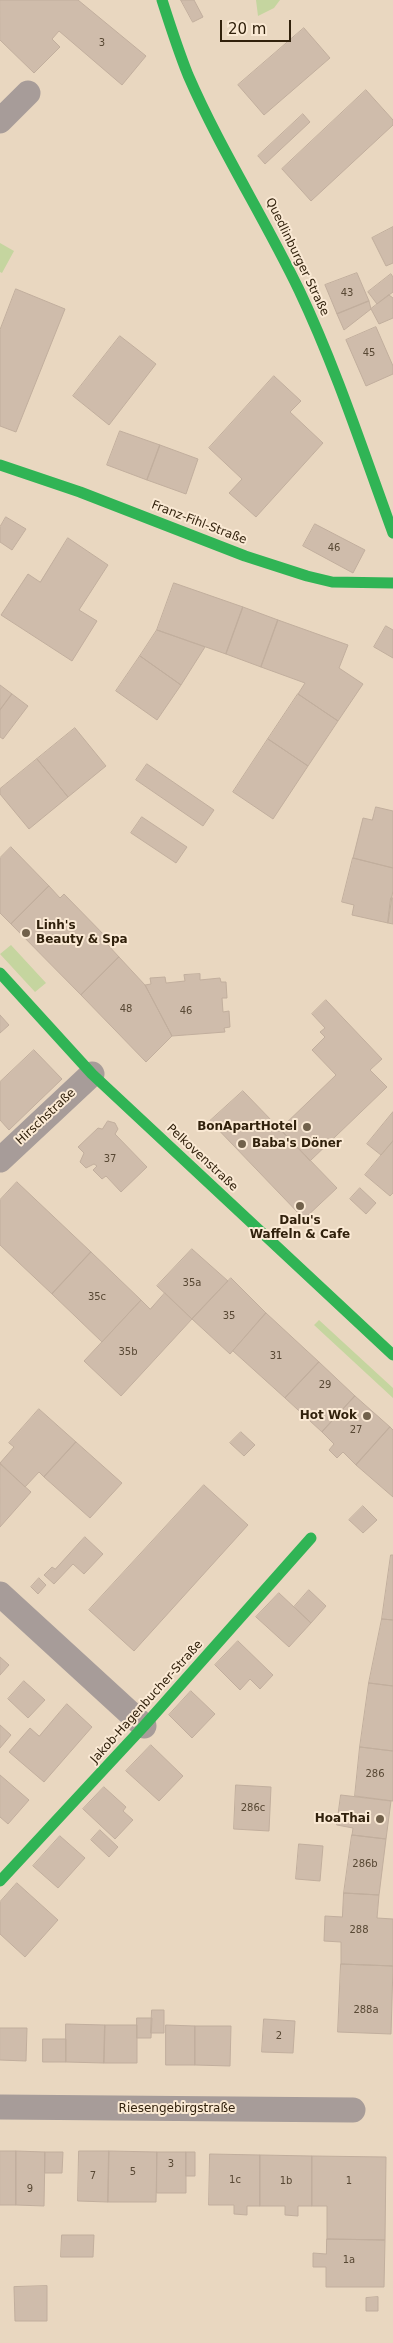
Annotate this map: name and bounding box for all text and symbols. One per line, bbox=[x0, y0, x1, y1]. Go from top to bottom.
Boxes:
scale bar bbox=[223, 10, 294, 42]
text: 20 m bbox=[228, 20, 266, 38]
house number: 3 bbox=[99, 37, 105, 49]
street label: Quedlinburger Straße bbox=[262, 196, 332, 318]
house number: 43 bbox=[341, 287, 353, 299]
house number: 45 bbox=[363, 347, 375, 359]
street label: Franz-Fihl-Straße bbox=[149, 498, 249, 548]
house number: 46 bbox=[328, 542, 340, 554]
place label: Linh's Beauty & Spa bbox=[36, 919, 128, 947]
marker: Linh's Beauty & Spa bbox=[20, 927, 32, 939]
house number: 48 bbox=[120, 1003, 132, 1015]
house number: 46 bbox=[180, 1005, 192, 1017]
street label: Hirschstraße bbox=[13, 1086, 79, 1148]
place label: BonApartHotel bbox=[197, 1120, 297, 1134]
street label: Pelkovenstraße bbox=[164, 1121, 240, 1195]
marker: BonApartHotel bbox=[301, 1121, 313, 1133]
place label: Baba's Döner bbox=[252, 1137, 342, 1151]
marker: Baba's Döner bbox=[236, 1138, 248, 1150]
house number: 37 bbox=[104, 1153, 116, 1165]
marker: Dalu's Waffeln & Cafe bbox=[294, 1200, 306, 1212]
place label: Dalu's Waffeln & Cafe bbox=[250, 1214, 350, 1242]
house number: 35a bbox=[183, 1277, 201, 1289]
house number: 35c bbox=[88, 1291, 106, 1303]
house number: 35 bbox=[223, 1310, 235, 1322]
house number: 35b bbox=[118, 1346, 138, 1358]
house number: 31 bbox=[270, 1350, 282, 1362]
house number: 29 bbox=[319, 1379, 331, 1391]
place label: Hot Wok bbox=[300, 1409, 357, 1423]
marker: Hot Wok bbox=[361, 1410, 373, 1422]
house number: 27 bbox=[350, 1424, 362, 1436]
street label: Jakob-Hagenbucher-Straße bbox=[88, 1638, 206, 1766]
house number: 286 bbox=[365, 1768, 385, 1780]
house number: 286c bbox=[241, 1802, 265, 1814]
place label: HoaThai bbox=[315, 1812, 370, 1826]
marker: HoaThai bbox=[374, 1813, 386, 1825]
house number: 286b bbox=[352, 1858, 378, 1870]
house number: 288 bbox=[349, 1924, 369, 1936]
house number: 288a bbox=[353, 2004, 379, 2016]
house number: 2 bbox=[276, 2030, 282, 2042]
street label: Riesengebirgstraße bbox=[119, 2102, 235, 2116]
house number: 3 bbox=[168, 2158, 174, 2170]
house number: 5 bbox=[130, 2166, 136, 2178]
house number: 7 bbox=[90, 2170, 96, 2182]
house number: 1c bbox=[229, 2174, 241, 2186]
house number: 1b bbox=[280, 2175, 292, 2187]
house number: 1 bbox=[346, 2175, 352, 2187]
house number: 9 bbox=[27, 2183, 33, 2195]
house number: 1a bbox=[343, 2254, 355, 2266]

